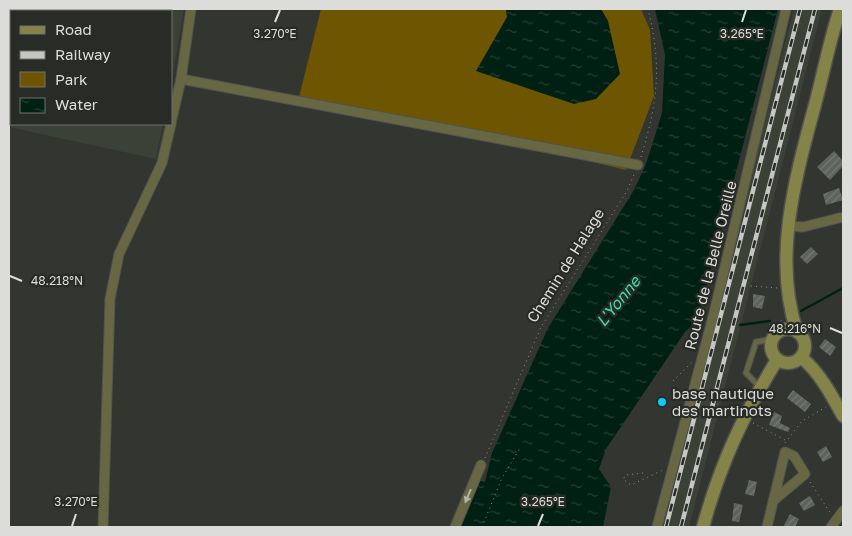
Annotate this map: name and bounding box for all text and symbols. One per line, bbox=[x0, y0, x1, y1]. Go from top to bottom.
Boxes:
legend bbox=[10, 10, 172, 125]
text: Road bbox=[55, 20, 92, 38]
text: 3.270°E bbox=[253, 26, 297, 41]
text: 3.265°E bbox=[720, 26, 764, 41]
text: Railway bbox=[55, 45, 111, 63]
text: Park bbox=[55, 70, 88, 88]
text: Water bbox=[55, 95, 98, 113]
street label: Route de la Belle Oreille bbox=[680, 178, 740, 351]
street label: Chemin de Halage bbox=[523, 204, 608, 325]
water label: L'Yonne bbox=[592, 270, 645, 330]
text: 48.218°N bbox=[31, 273, 83, 288]
text: 48.216°N bbox=[769, 321, 821, 336]
place label: base nautique des martinots bbox=[672, 384, 774, 419]
marker: base nautique des martinots bbox=[656, 396, 668, 408]
one-way arrow bbox=[464, 489, 472, 503]
text: 3.270°E bbox=[54, 494, 98, 509]
text: 3.265°E bbox=[521, 494, 565, 509]

